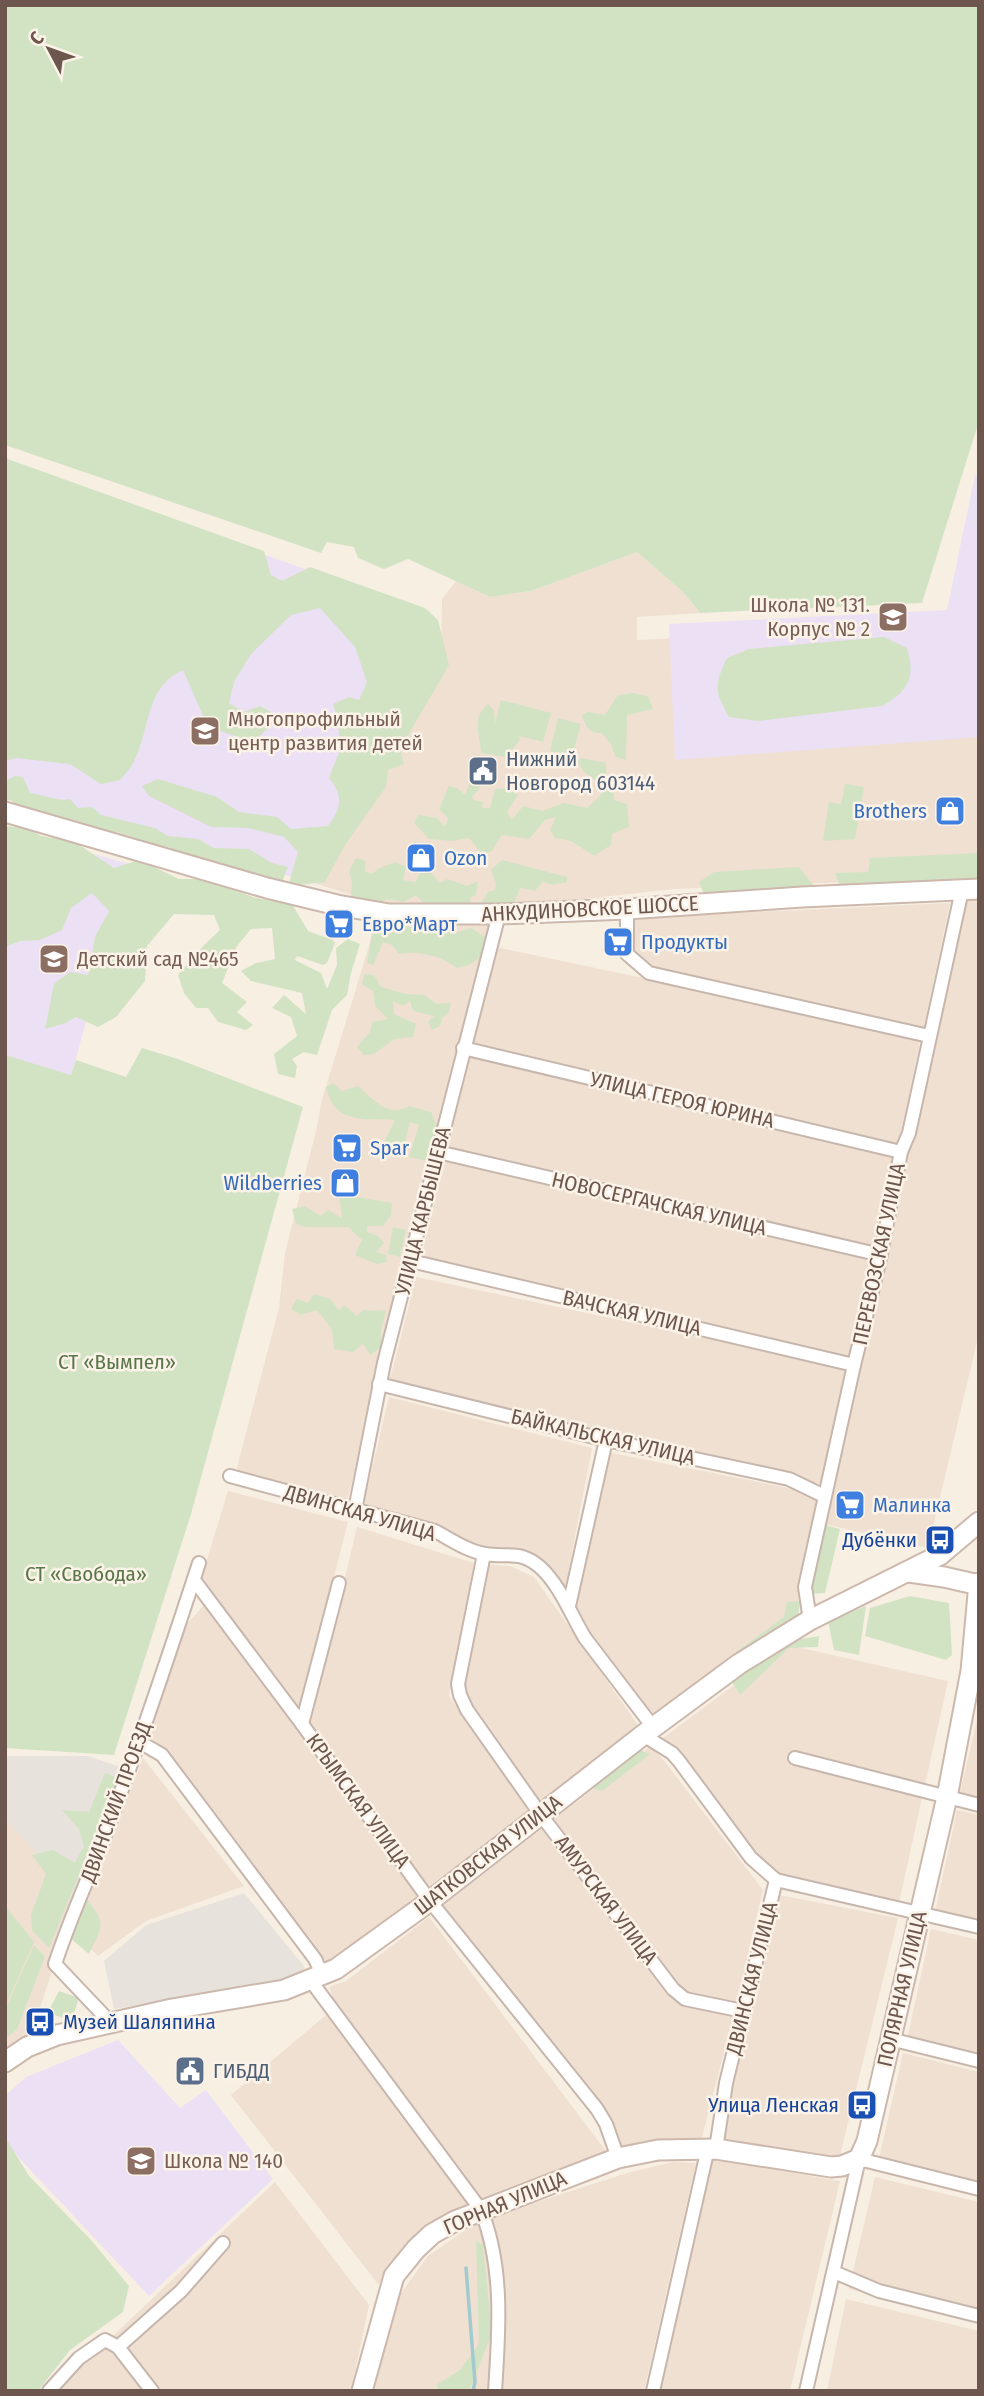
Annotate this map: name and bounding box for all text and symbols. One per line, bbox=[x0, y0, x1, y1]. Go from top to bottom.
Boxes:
north arrow bbox=[14, 14, 84, 84]
text: С bbox=[25, 27, 49, 49]
place label: Школа № 131. Корпус № 2 bbox=[750, 592, 870, 642]
school or university icon: Школа № 131. Корпус № 2 bbox=[876, 600, 910, 634]
place label: Многопрофильный центр развития детей bbox=[228, 706, 423, 756]
school or university icon: Многопрофильный центр развития детей bbox=[188, 714, 222, 748]
place label: Нижний Новгород 603144 bbox=[506, 746, 655, 796]
public building icon: Нижний Новгород 603144 bbox=[466, 754, 500, 788]
shop icon: Brothers bbox=[933, 794, 967, 828]
place label: Brothers bbox=[853, 798, 927, 824]
shop icon: Ozon bbox=[404, 841, 438, 875]
place label: Ozon bbox=[444, 845, 487, 871]
street label: АНКУДИНОВСКОЕ ШОССЕ bbox=[481, 890, 699, 928]
supermarket icon: Евро*Март bbox=[322, 907, 356, 941]
place label: Евро*Март bbox=[362, 911, 458, 937]
supermarket icon: Продукты bbox=[601, 925, 635, 959]
place label: Продукты bbox=[641, 929, 728, 955]
school or university icon: Детский сад №465 bbox=[37, 942, 71, 976]
place label: Детский сад №465 bbox=[76, 946, 239, 972]
street label: УЛИЦА ГЕРОЯ ЮРИНА bbox=[586, 1066, 777, 1134]
street label: УЛИЦА КАРБЫШЕВА bbox=[389, 1124, 457, 1299]
supermarket icon: Spar bbox=[330, 1131, 364, 1165]
place label: Spar bbox=[370, 1135, 410, 1161]
street label: ПЕРЕВОЗСКАЯ УЛИЦА bbox=[847, 1161, 911, 1347]
shop icon: Wildberries bbox=[328, 1166, 362, 1200]
street label: НОВОСЕРГАЧСКАЯ УЛИЦА bbox=[549, 1167, 769, 1241]
place label: Wildberries bbox=[223, 1170, 322, 1196]
street label: ВАЧСКАЯ УЛИЦА bbox=[560, 1284, 704, 1342]
park label: СТ «Вымпел» bbox=[58, 1349, 176, 1375]
street label: БАЙКАЛЬСКАЯ УЛИЦА bbox=[508, 1403, 698, 1471]
street label: ДВИНСКАЯ УЛИЦА bbox=[280, 1479, 439, 1547]
supermarket icon: Малинка bbox=[833, 1488, 867, 1522]
place label: Малинка bbox=[873, 1492, 951, 1518]
bus stop icon: Дубёнки bbox=[923, 1523, 957, 1557]
place label: Дубёнки bbox=[841, 1527, 917, 1553]
park label: СТ «Свобода» bbox=[25, 1561, 147, 1587]
street label: ДВИНСКИЙ ПРОЕЗД bbox=[75, 1718, 157, 1887]
street label: КРЫМСКАЯ УЛИЦА bbox=[300, 1728, 416, 1874]
street label: ШАТКОВСКАЯ УЛИЦА bbox=[409, 1789, 567, 1921]
street label: АМУРСКАЯ УЛИЦА bbox=[549, 1830, 663, 1970]
street label: ДВИНСКАЯ УЛИЦА bbox=[720, 1899, 784, 2058]
street label: ПОЛЯРНАЯ УЛИЦА bbox=[871, 1909, 933, 2069]
bus stop icon: Музей Шаляпина bbox=[23, 2005, 57, 2039]
place label: Музей Шаляпина bbox=[63, 2009, 216, 2035]
public building icon: ГИБДД bbox=[173, 2054, 207, 2088]
place label: ГИБДД bbox=[213, 2058, 270, 2084]
bus stop icon: Улица Ленская bbox=[845, 2088, 879, 2122]
place label: Улица Ленская bbox=[707, 2092, 839, 2118]
school or university icon: Школа № 140 bbox=[124, 2144, 158, 2178]
place label: Школа № 140 bbox=[164, 2148, 283, 2174]
street label: ГОРНАЯ УЛИЦА bbox=[439, 2165, 571, 2241]

